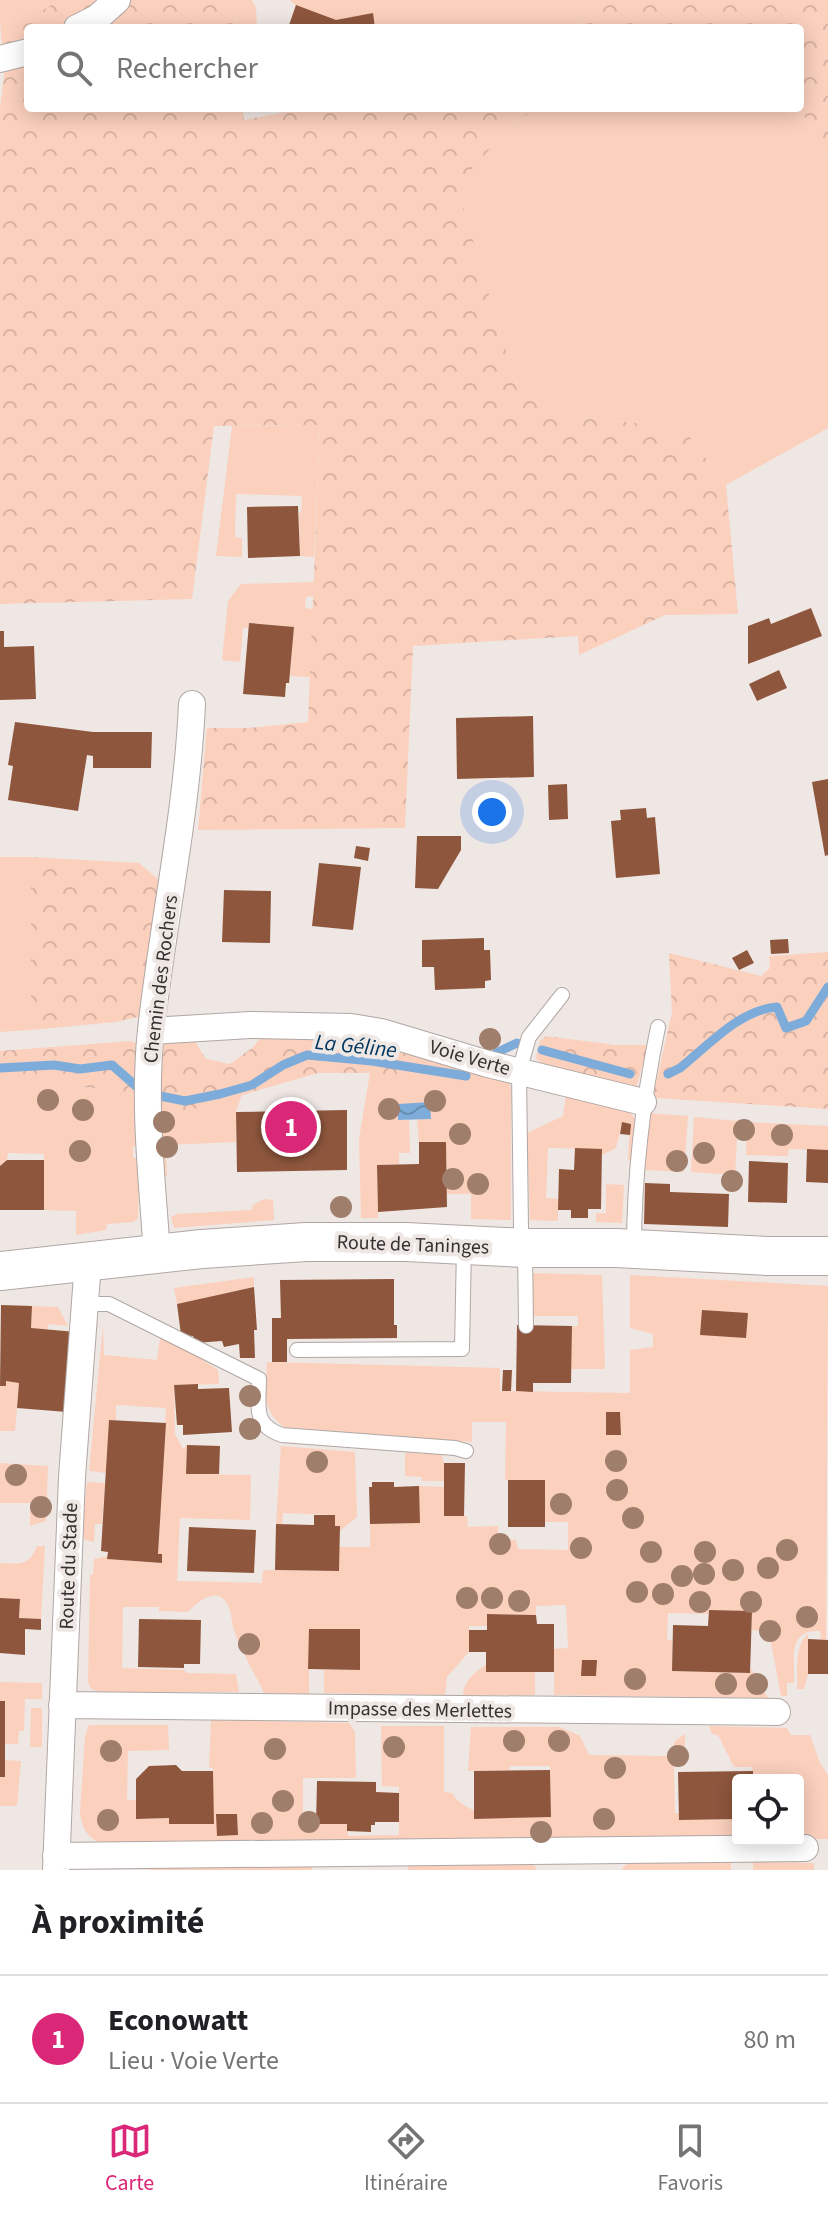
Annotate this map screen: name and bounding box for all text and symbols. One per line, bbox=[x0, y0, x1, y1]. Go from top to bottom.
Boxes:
search box bbox=[24, 24, 804, 112]
icon: search bbox=[52, 46, 96, 90]
text: Rechercher bbox=[116, 47, 258, 90]
your location bbox=[472, 792, 512, 832]
street label: Chemin des Rochers bbox=[137, 893, 185, 1065]
water label: La Géline bbox=[313, 1026, 399, 1066]
street label: Voie Verte bbox=[426, 1033, 514, 1083]
pin: 1 bbox=[265, 1097, 317, 1157]
street label: Route de Taninges bbox=[336, 1228, 490, 1262]
street label: Route du Stade bbox=[53, 1502, 85, 1630]
street label: Impasse des Merlettes bbox=[328, 1694, 512, 1726]
map controls bbox=[732, 1774, 804, 1846]
button: locate bbox=[732, 1774, 804, 1846]
text: À proximité bbox=[32, 1898, 204, 1947]
text: Econowatt bbox=[108, 1999, 248, 2042]
text: 1 bbox=[51, 2021, 65, 2058]
text: 80 m bbox=[743, 2021, 796, 2058]
text: Lieu · Voie Verte bbox=[108, 2042, 279, 2079]
tab: Carte bbox=[105, 2119, 154, 2199]
tab: Itinéraire bbox=[364, 2119, 448, 2199]
tab: Favoris bbox=[657, 2119, 723, 2199]

